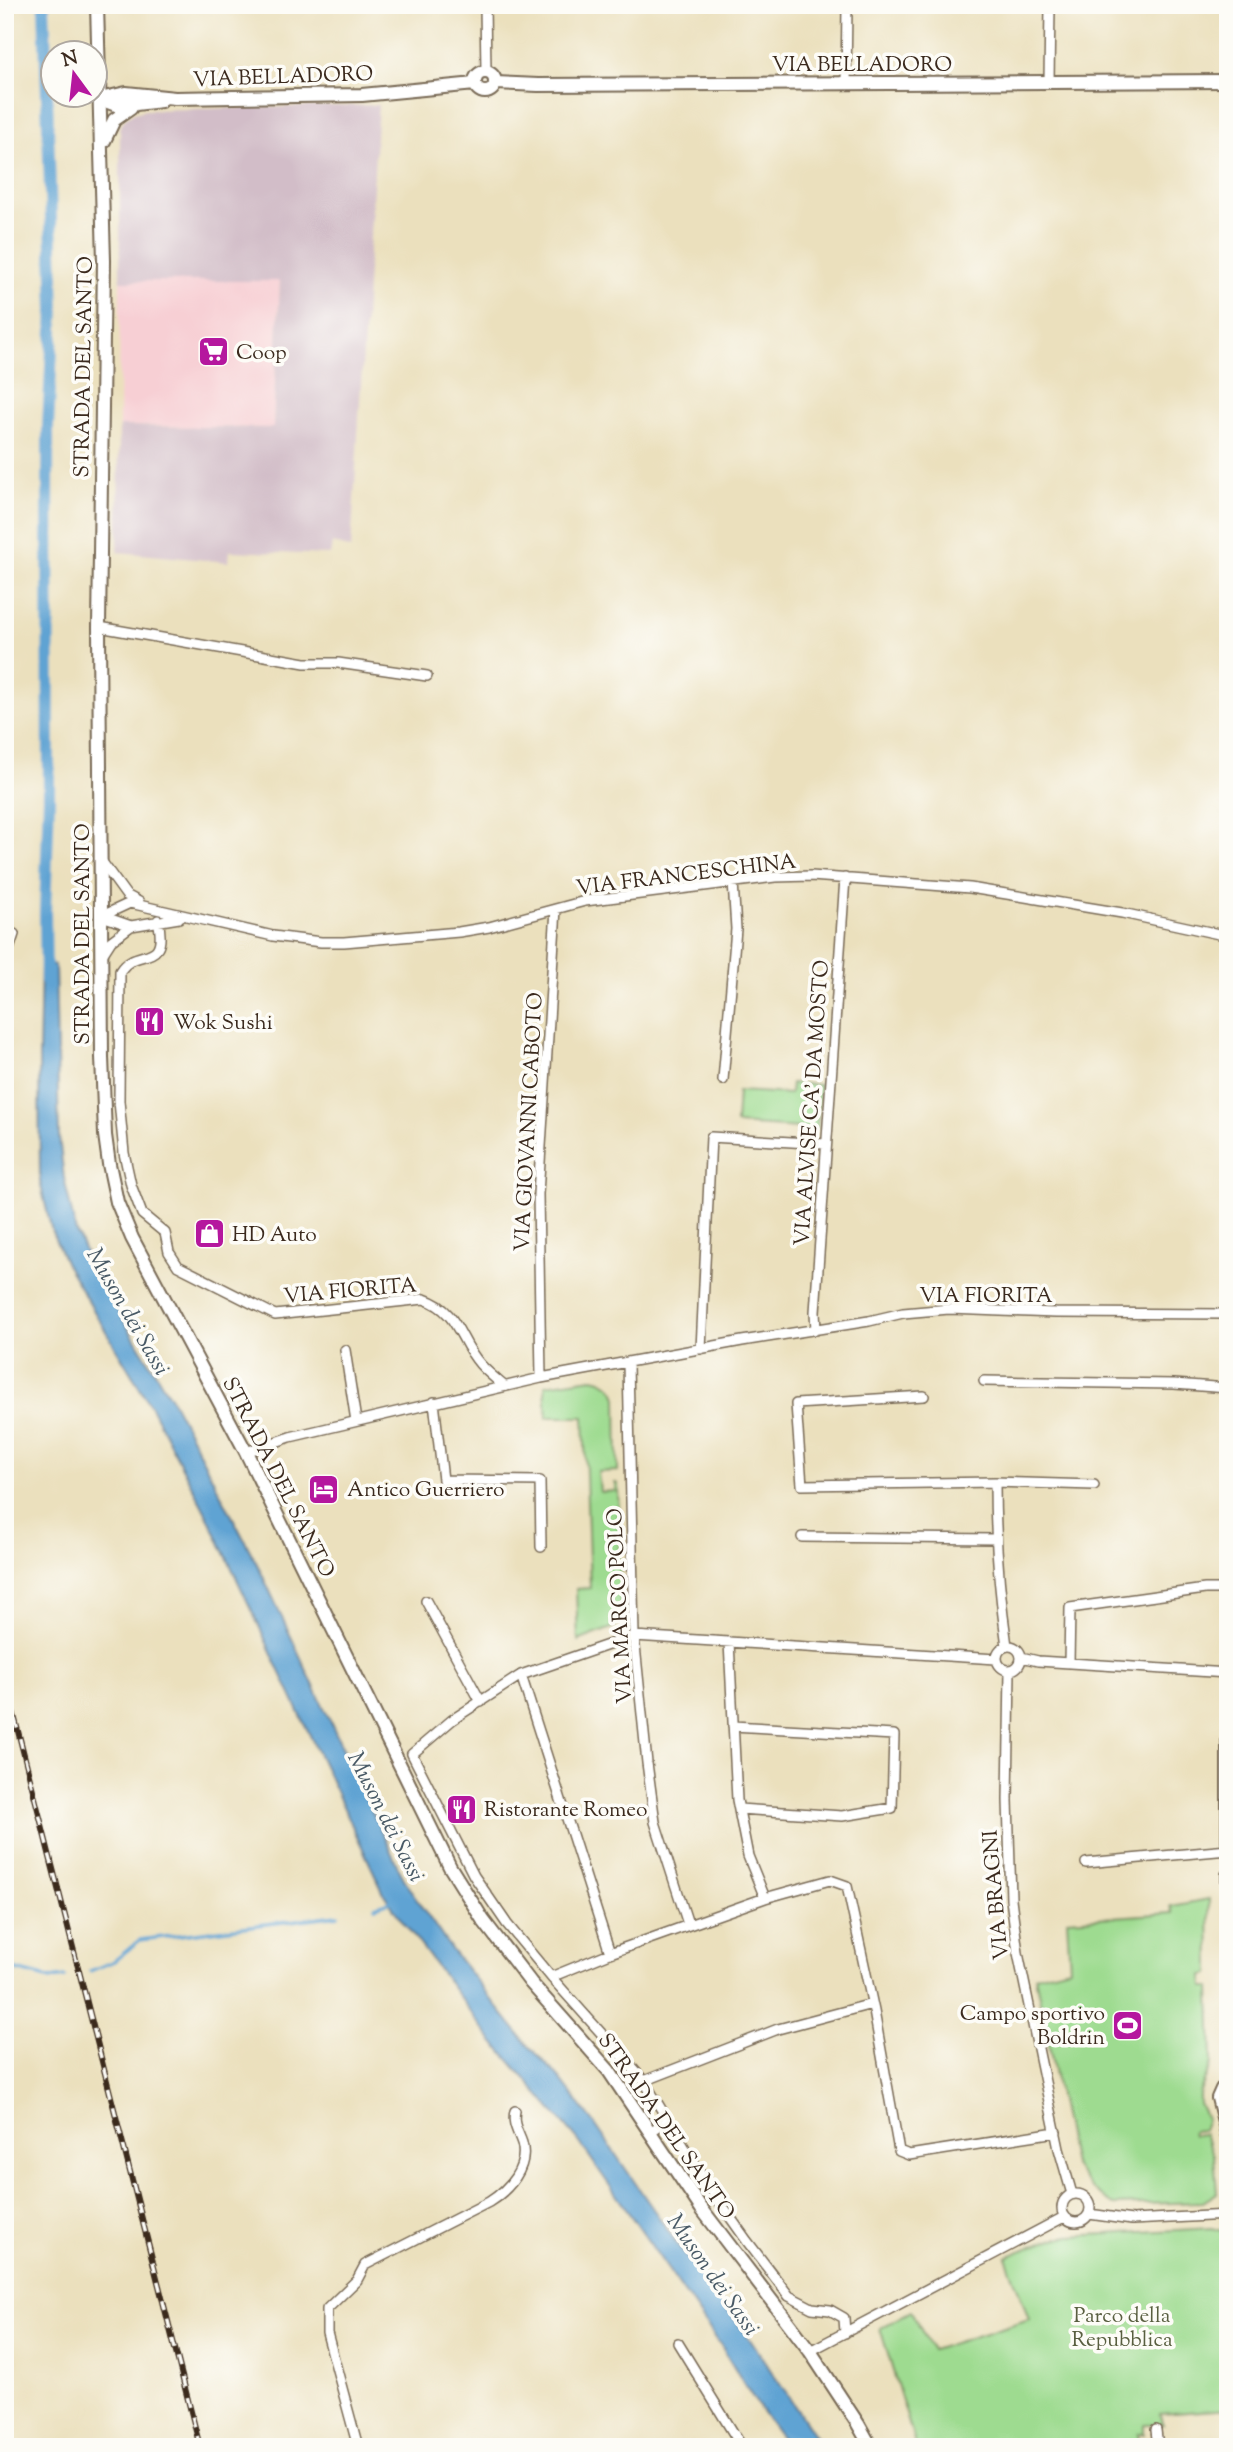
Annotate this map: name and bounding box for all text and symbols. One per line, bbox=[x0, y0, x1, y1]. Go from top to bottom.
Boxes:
north arrow bbox=[38, 38, 108, 108]
text: N bbox=[59, 45, 81, 75]
street label: VIA BELLADORO bbox=[772, 51, 952, 81]
street label: VIA BELLADORO bbox=[192, 60, 374, 96]
street label: STRADA DEL SANTO bbox=[68, 256, 102, 478]
supermarket icon: Coop bbox=[196, 335, 230, 369]
place label: Coop bbox=[236, 339, 287, 369]
street label: STRADA DEL SANTO bbox=[69, 823, 99, 1045]
street label: VIA FRANCESCHINA bbox=[574, 848, 798, 904]
street label: VIA ALVISE CA' DA MOSTO bbox=[788, 959, 838, 1247]
street label: VIA GIOVANNI CABOTO bbox=[508, 992, 552, 1253]
restaurant icon: Wok Sushi bbox=[133, 1005, 167, 1039]
place label: Wok Sushi bbox=[173, 1009, 273, 1039]
shop icon: HD Auto bbox=[192, 1217, 226, 1251]
place label: HD Auto bbox=[232, 1221, 317, 1251]
water label: Muson dei Sassi bbox=[77, 1242, 177, 1382]
street label: VIA FIORITA bbox=[282, 1271, 418, 1313]
street label: VIA FIORITA bbox=[919, 1282, 1053, 1312]
street label: STRADA DEL SANTO bbox=[214, 1372, 341, 1583]
hotel icon: Antico Guerriero bbox=[307, 1472, 341, 1506]
place label: Antico Guerriero bbox=[347, 1476, 505, 1506]
street label: VIA MARCO POLO bbox=[601, 1507, 641, 1704]
water label: Muson dei Sassi bbox=[338, 1746, 432, 1888]
restaurant icon: Ristorante Romeo bbox=[444, 1792, 478, 1826]
place label: Ristorante Romeo bbox=[484, 1796, 648, 1826]
street label: VIA BRAGNI bbox=[976, 1828, 1018, 1961]
place label: Campo sportivo Boldrin bbox=[960, 2000, 1105, 2054]
sports icon: Campo sportivo Boldrin bbox=[1111, 2008, 1145, 2042]
street label: STRADA DEL SANTO bbox=[590, 2028, 741, 2226]
water label: Muson dei Sassi bbox=[658, 2208, 766, 2343]
park label: Parco della Repubblica bbox=[1071, 2302, 1173, 2356]

